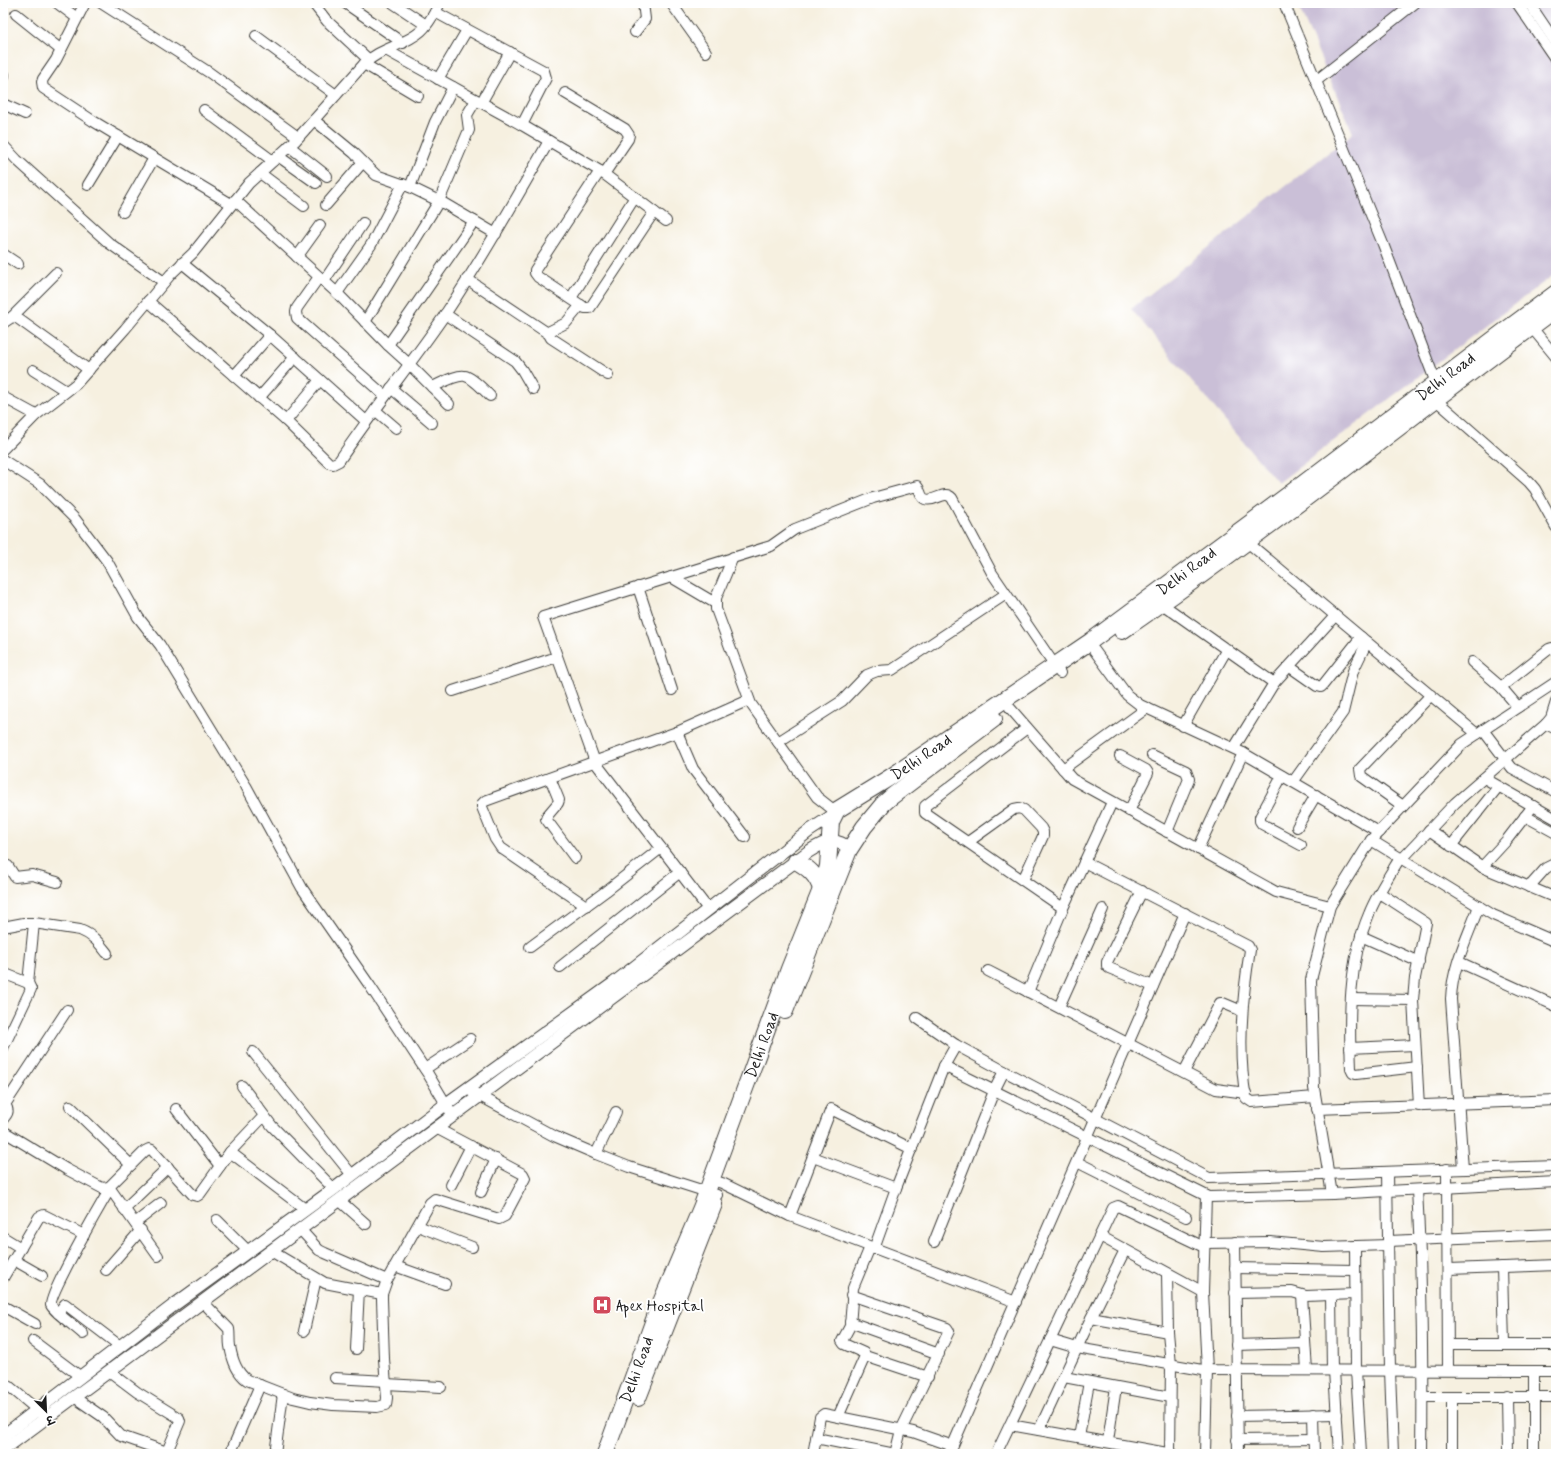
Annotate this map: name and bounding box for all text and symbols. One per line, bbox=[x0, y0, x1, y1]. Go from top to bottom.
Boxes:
street label: Delhi Road bbox=[1412, 348, 1480, 407]
street label: Delhi Road bbox=[1153, 543, 1221, 601]
street label: Delhi Road bbox=[887, 730, 956, 786]
street label: Delhi Road bbox=[741, 1009, 784, 1081]
hospital icon: Apex Hospital bbox=[591, 1294, 613, 1316]
place label: Apex Hospital bbox=[616, 1296, 704, 1318]
street label: Delhi Road bbox=[616, 1334, 659, 1406]
north arrow bbox=[26, 1391, 66, 1431]
text: उ bbox=[42, 1411, 57, 1428]

